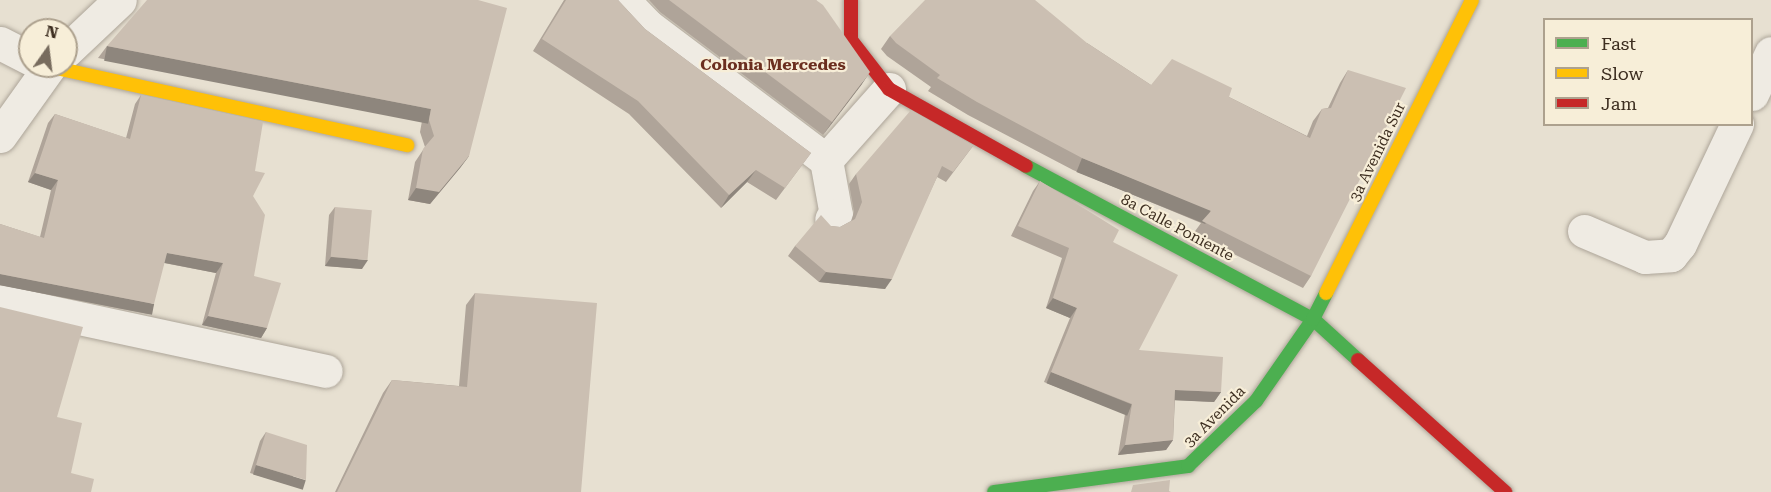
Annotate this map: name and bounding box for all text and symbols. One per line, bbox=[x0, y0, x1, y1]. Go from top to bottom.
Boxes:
north arrow bbox=[18, 18, 78, 78]
legend bbox=[1543, 18, 1753, 126]
text: N bbox=[44, 21, 60, 43]
text: Fast bbox=[1601, 33, 1636, 54]
district label: Colonia Mercedes bbox=[700, 55, 846, 75]
text: Slow bbox=[1601, 63, 1643, 84]
text: Jam bbox=[1601, 93, 1637, 114]
street label: 3a Avenida Sur bbox=[1346, 100, 1410, 204]
street label: 8a Calle Poniente bbox=[1118, 191, 1236, 265]
street label: 3a Avenida bbox=[1181, 383, 1249, 451]

